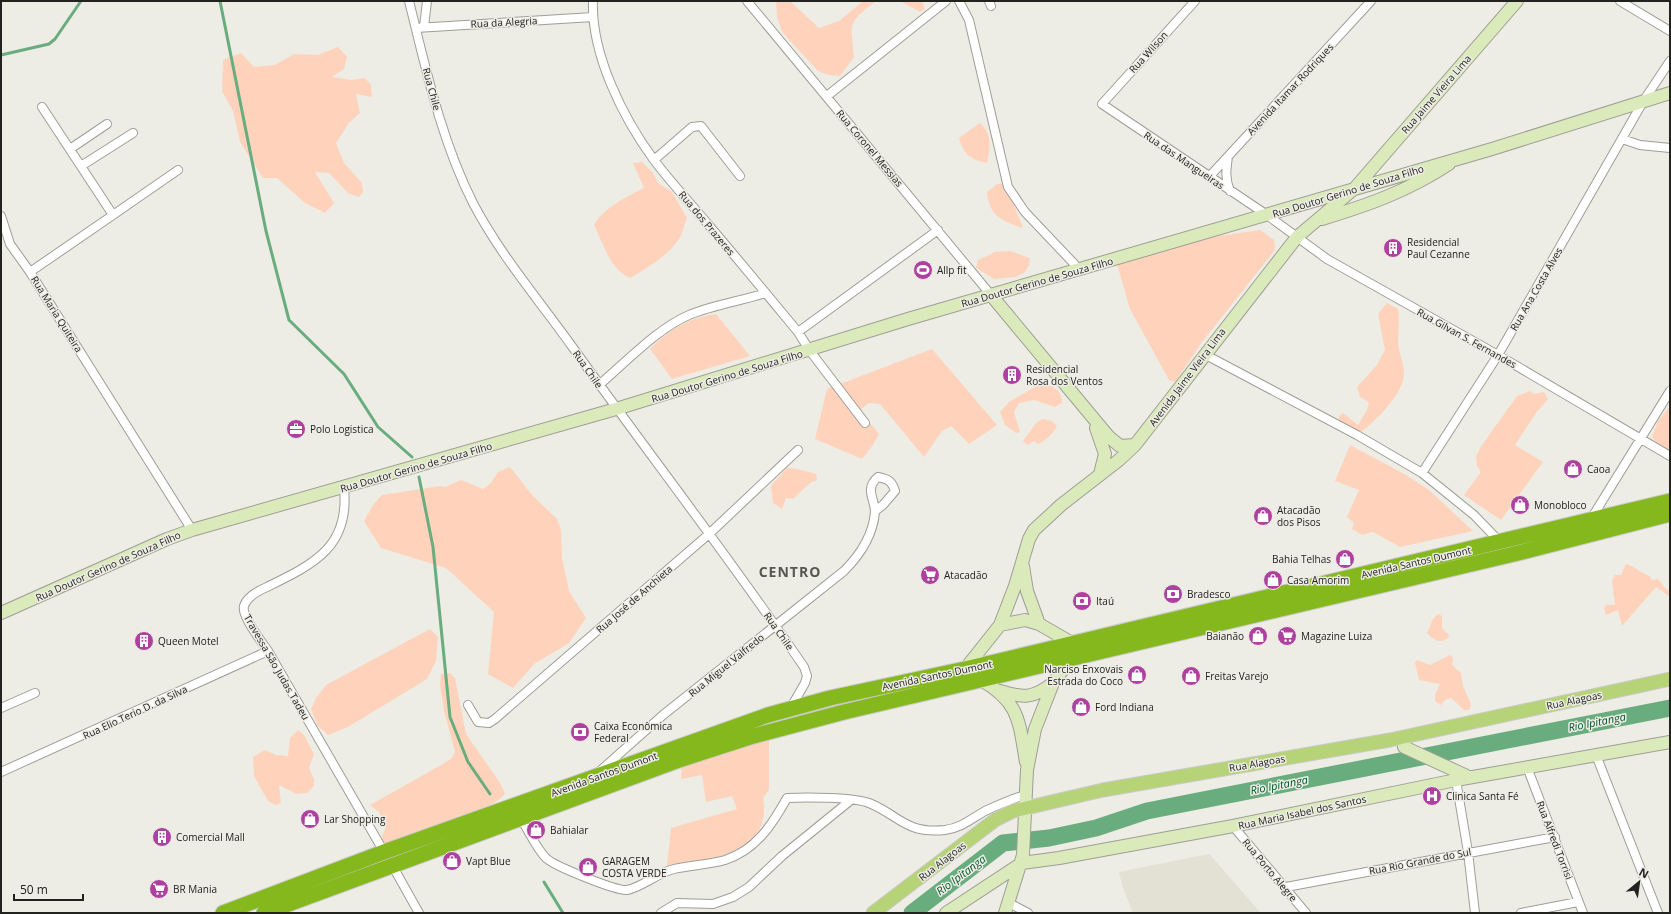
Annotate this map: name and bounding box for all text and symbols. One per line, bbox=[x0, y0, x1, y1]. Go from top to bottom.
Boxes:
street label: Rua da Alegria bbox=[470, 13, 538, 31]
street label: Rua Wilson bbox=[1126, 28, 1170, 76]
street label: Avenida Itamar Rodriques bbox=[1244, 40, 1336, 138]
street label: Rua Jaime Vieira Lima bbox=[1398, 52, 1474, 136]
street label: Rua Chile bbox=[420, 66, 444, 112]
street label: Rua Coronel Messias bbox=[834, 106, 907, 190]
street label: Rua das Mangueiras bbox=[1141, 128, 1227, 192]
street label: Rua Doutor Gerino de Souza Filho bbox=[1271, 161, 1425, 221]
street label: Rua dos Prazeres bbox=[676, 188, 738, 258]
place label: Residencial Paul Cezanne bbox=[1407, 235, 1470, 261]
building icon: Residencial Paul Cezanne bbox=[1382, 237, 1404, 259]
street label: Rua Ana Costa Alves bbox=[1506, 245, 1566, 333]
street label: Rua Doutor Gerino de Souza Filho bbox=[959, 254, 1115, 310]
sports icon: Allp fit bbox=[912, 259, 934, 281]
place label: Allp fit bbox=[937, 263, 967, 277]
street label: Rua Maria Quiteira bbox=[28, 273, 86, 355]
street label: Rua Gilvan S. Fernandes bbox=[1415, 305, 1520, 371]
street label: Avenida Jaime Vieira Lima bbox=[1145, 325, 1229, 429]
street label: Rua Doutor Gerino de Souza Filho bbox=[650, 346, 804, 406]
street label: Rua Chile bbox=[570, 347, 606, 391]
place label: Residencial Rosa dos Ventos bbox=[1026, 362, 1103, 388]
building icon: Residencial Rosa dos Ventos bbox=[1001, 364, 1023, 386]
office icon: Polo Logistica bbox=[285, 418, 307, 440]
place label: Polo Logistica bbox=[310, 422, 374, 436]
street label: Rua Doutor Gerino de Souza Filho bbox=[338, 439, 494, 495]
shop icon: Caoa bbox=[1562, 458, 1584, 480]
place label: Caoa bbox=[1587, 462, 1610, 476]
shop icon: Monobloco bbox=[1509, 494, 1531, 516]
place label: Monobloco bbox=[1534, 498, 1587, 512]
place label: Atacadão dos Pisos bbox=[1277, 503, 1321, 529]
shop icon: Atacadão dos Pisos bbox=[1252, 505, 1274, 527]
street label: Rua Doutor Gerino de Souza Filho bbox=[33, 528, 183, 604]
street label: Avenida Santos Dumont bbox=[1360, 542, 1473, 581]
shop icon: Bahia Telhas bbox=[1334, 548, 1356, 570]
place label: Bahia Telhas bbox=[1272, 552, 1331, 566]
street label: Rua José de Anchieta bbox=[593, 562, 675, 636]
district label: CENTRO bbox=[759, 562, 821, 581]
supermarket icon: Atacadão bbox=[919, 564, 941, 586]
place label: Atacadão bbox=[944, 568, 987, 582]
shop icon: Casa Amorim bbox=[1262, 569, 1284, 591]
place label: Casa Amorim bbox=[1287, 573, 1349, 587]
bank icon: Bradesco bbox=[1162, 583, 1184, 605]
place label: Bradesco bbox=[1187, 587, 1230, 601]
bank icon: Itaú bbox=[1071, 590, 1093, 612]
place label: Itaú bbox=[1096, 594, 1114, 608]
street label: Rua Chile bbox=[761, 609, 797, 653]
street label: Travessa São Judas Tadeu bbox=[241, 612, 313, 722]
shop icon: Baianão bbox=[1247, 625, 1269, 647]
supermarket icon: Magazine Luiza bbox=[1276, 625, 1298, 647]
place label: Baianão bbox=[1206, 629, 1244, 643]
place label: Magazine Luiza bbox=[1301, 629, 1372, 643]
building icon: Queen Motel bbox=[133, 630, 155, 652]
street label: Rua Miguel Valfredo bbox=[685, 630, 767, 700]
place label: Queen Motel bbox=[158, 634, 219, 648]
street label: Avenida Santos Dumont bbox=[881, 656, 994, 694]
place label: Narciso Enxovais Estrada do Coco bbox=[1044, 662, 1123, 688]
shop icon: Narciso Enxovais Estrada do Coco bbox=[1126, 664, 1148, 686]
shop icon: Freitas Varejo bbox=[1180, 665, 1202, 687]
place label: Freitas Varejo bbox=[1205, 669, 1269, 683]
street label: Rua Elio Terio D. da Silva bbox=[80, 682, 190, 742]
street label: Rua Alagoas bbox=[1545, 687, 1603, 713]
shop icon: Ford Indiana bbox=[1070, 696, 1092, 718]
place label: Ford Indiana bbox=[1095, 700, 1154, 714]
water label: Rio Ipitanga bbox=[1567, 709, 1627, 734]
place label: Caixa Econômica Federal bbox=[594, 719, 672, 745]
bank icon: Caixa Econômica Federal bbox=[569, 721, 591, 743]
street label: Avenida Santos Dumont bbox=[549, 748, 660, 800]
street label: Rua Alagoas bbox=[1228, 751, 1286, 775]
water label: Rio Ipitanga bbox=[1249, 772, 1309, 797]
hospital icon: Clinica Santa Fé bbox=[1421, 785, 1443, 807]
place label: Clinica Santa Fé bbox=[1446, 789, 1519, 803]
street label: Rua Maria Isabel dos Santos bbox=[1237, 792, 1368, 832]
street label: Rua Alfredi Torrisi bbox=[1534, 799, 1576, 881]
shop icon: Lar Shopping bbox=[299, 808, 321, 830]
place label: Lar Shopping bbox=[324, 812, 386, 826]
shop icon: Bahialar bbox=[525, 819, 547, 841]
place label: Bahialar bbox=[550, 823, 588, 837]
building icon: Comercial Mall bbox=[151, 826, 173, 848]
place label: Comercial Mall bbox=[176, 830, 245, 844]
street label: Rua Porto Alegre bbox=[1239, 835, 1301, 905]
street label: Rua Alagoas bbox=[915, 838, 969, 884]
street label: Rua Rio Grande do Sul bbox=[1368, 844, 1472, 878]
shop icon: Vapt Blue bbox=[441, 850, 463, 872]
water label: Rio Ipitanga bbox=[933, 851, 989, 898]
place label: Vapt Blue bbox=[466, 854, 511, 868]
place label: GARAGEM COSTA VERDE bbox=[602, 854, 667, 880]
shop icon: GARAGEM COSTA VERDE bbox=[577, 856, 599, 878]
north arrow bbox=[1619, 862, 1659, 902]
text: N bbox=[1637, 864, 1652, 882]
scale bar bbox=[14, 876, 83, 902]
supermarket icon: BR Mania bbox=[148, 878, 170, 900]
text: 50 m bbox=[20, 881, 48, 898]
place label: BR Mania bbox=[173, 882, 217, 896]

